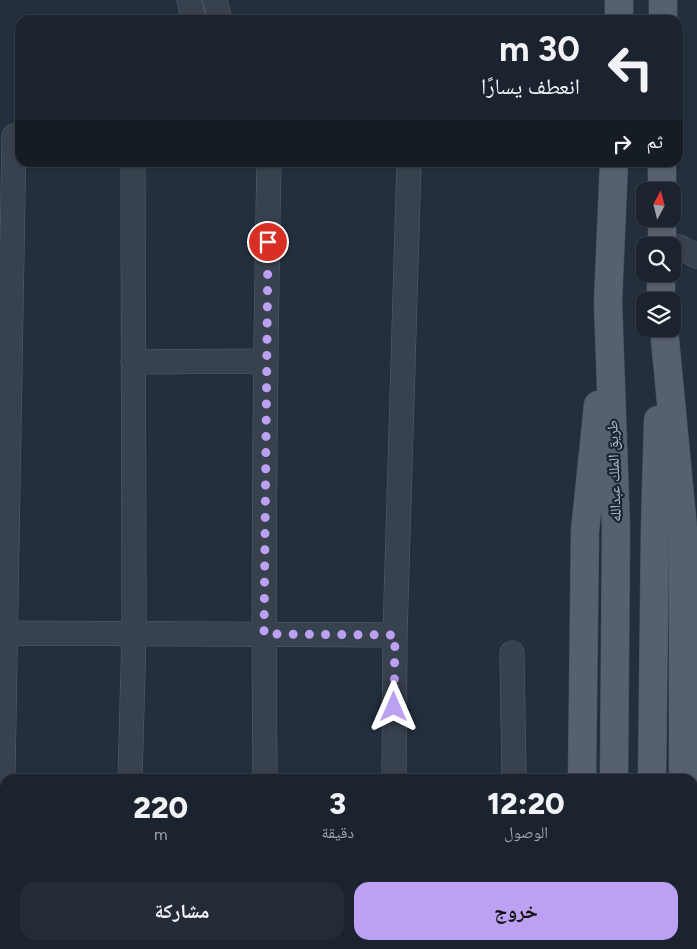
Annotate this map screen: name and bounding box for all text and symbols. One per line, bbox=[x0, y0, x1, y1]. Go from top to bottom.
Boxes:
text: 30 m bbox=[499, 28, 580, 70]
icon: left bbox=[598, 35, 663, 100]
text: انعطف يسارًا bbox=[481, 73, 580, 100]
icon: right bbox=[608, 130, 636, 158]
text: ثم bbox=[646, 130, 663, 153]
north arrow bbox=[636, 182, 681, 228]
map controls bbox=[636, 182, 681, 337]
pin bbox=[247, 221, 289, 263]
icon: arrive bbox=[254, 228, 282, 256]
button: search bbox=[636, 237, 681, 282]
button: layers bbox=[636, 292, 681, 337]
street label: طريق الملك عبدالله bbox=[603, 420, 626, 522]
position arrow bbox=[367, 680, 419, 732]
text: 3 bbox=[329, 785, 346, 822]
text: 12:20 bbox=[487, 785, 565, 822]
text: 220 bbox=[133, 789, 188, 826]
text: دقيقة bbox=[322, 823, 354, 842]
text: الوصول bbox=[504, 823, 548, 842]
text: m bbox=[154, 825, 168, 844]
button: مشاركة bbox=[20, 882, 344, 940]
button: خروج bbox=[354, 882, 678, 940]

